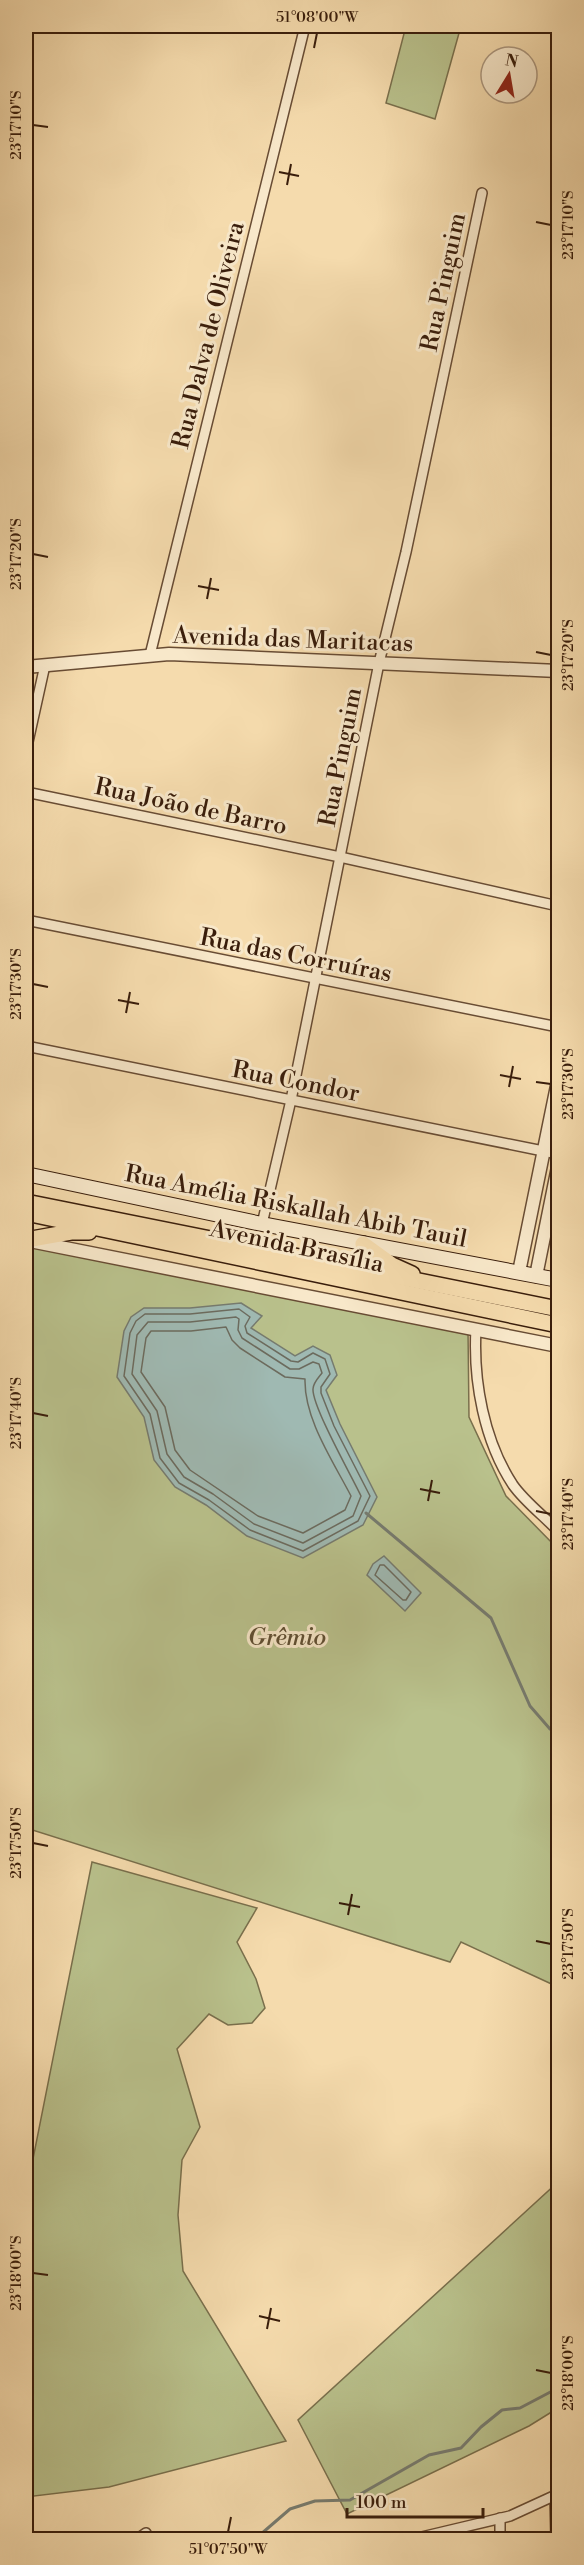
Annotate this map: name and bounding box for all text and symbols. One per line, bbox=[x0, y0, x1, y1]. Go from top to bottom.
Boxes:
text: 51°08'00"W bbox=[276, 8, 358, 27]
north arrow bbox=[479, 45, 539, 105]
text: N bbox=[504, 50, 520, 72]
text: 23°17'10"S bbox=[7, 90, 26, 160]
text: 23°17'10"S bbox=[559, 190, 578, 260]
street label: Rua Pinguim bbox=[415, 210, 473, 354]
street label: Rua Dalva de Oliveira bbox=[166, 218, 252, 452]
text: 23°17'20"S bbox=[7, 518, 26, 590]
text: 23°17'20"S bbox=[559, 619, 578, 691]
street label: Avenida das Maritacas bbox=[171, 621, 414, 659]
street label: Rua Pinguim bbox=[313, 685, 369, 829]
street label: Rua João de Barro bbox=[92, 772, 290, 842]
street label: Rua das Corruíras bbox=[197, 923, 394, 989]
text: 23°17'30"S bbox=[7, 948, 26, 1020]
text: 23°17'30"S bbox=[559, 1048, 578, 1120]
street label: Rua Condor bbox=[230, 1055, 362, 1109]
street label: Rua Amélia Riskallah Abib Tauil bbox=[122, 1159, 469, 1255]
street label: Avenida Brasília bbox=[206, 1214, 387, 1280]
text: 23°17'40"S bbox=[7, 1377, 26, 1449]
text: 23°17'40"S bbox=[559, 1478, 578, 1550]
park label: Grêmio bbox=[248, 1623, 326, 1653]
text: 23°17'50"S bbox=[7, 1807, 26, 1879]
text: 23°17'50"S bbox=[559, 1908, 578, 1980]
text: 23°18'00"S bbox=[7, 2235, 26, 2311]
text: 23°18'00"S bbox=[559, 2335, 578, 2411]
scale bar bbox=[347, 2481, 484, 2519]
text: 100 m bbox=[356, 2491, 407, 2514]
text: 51°07'50"W bbox=[189, 2540, 268, 2559]

